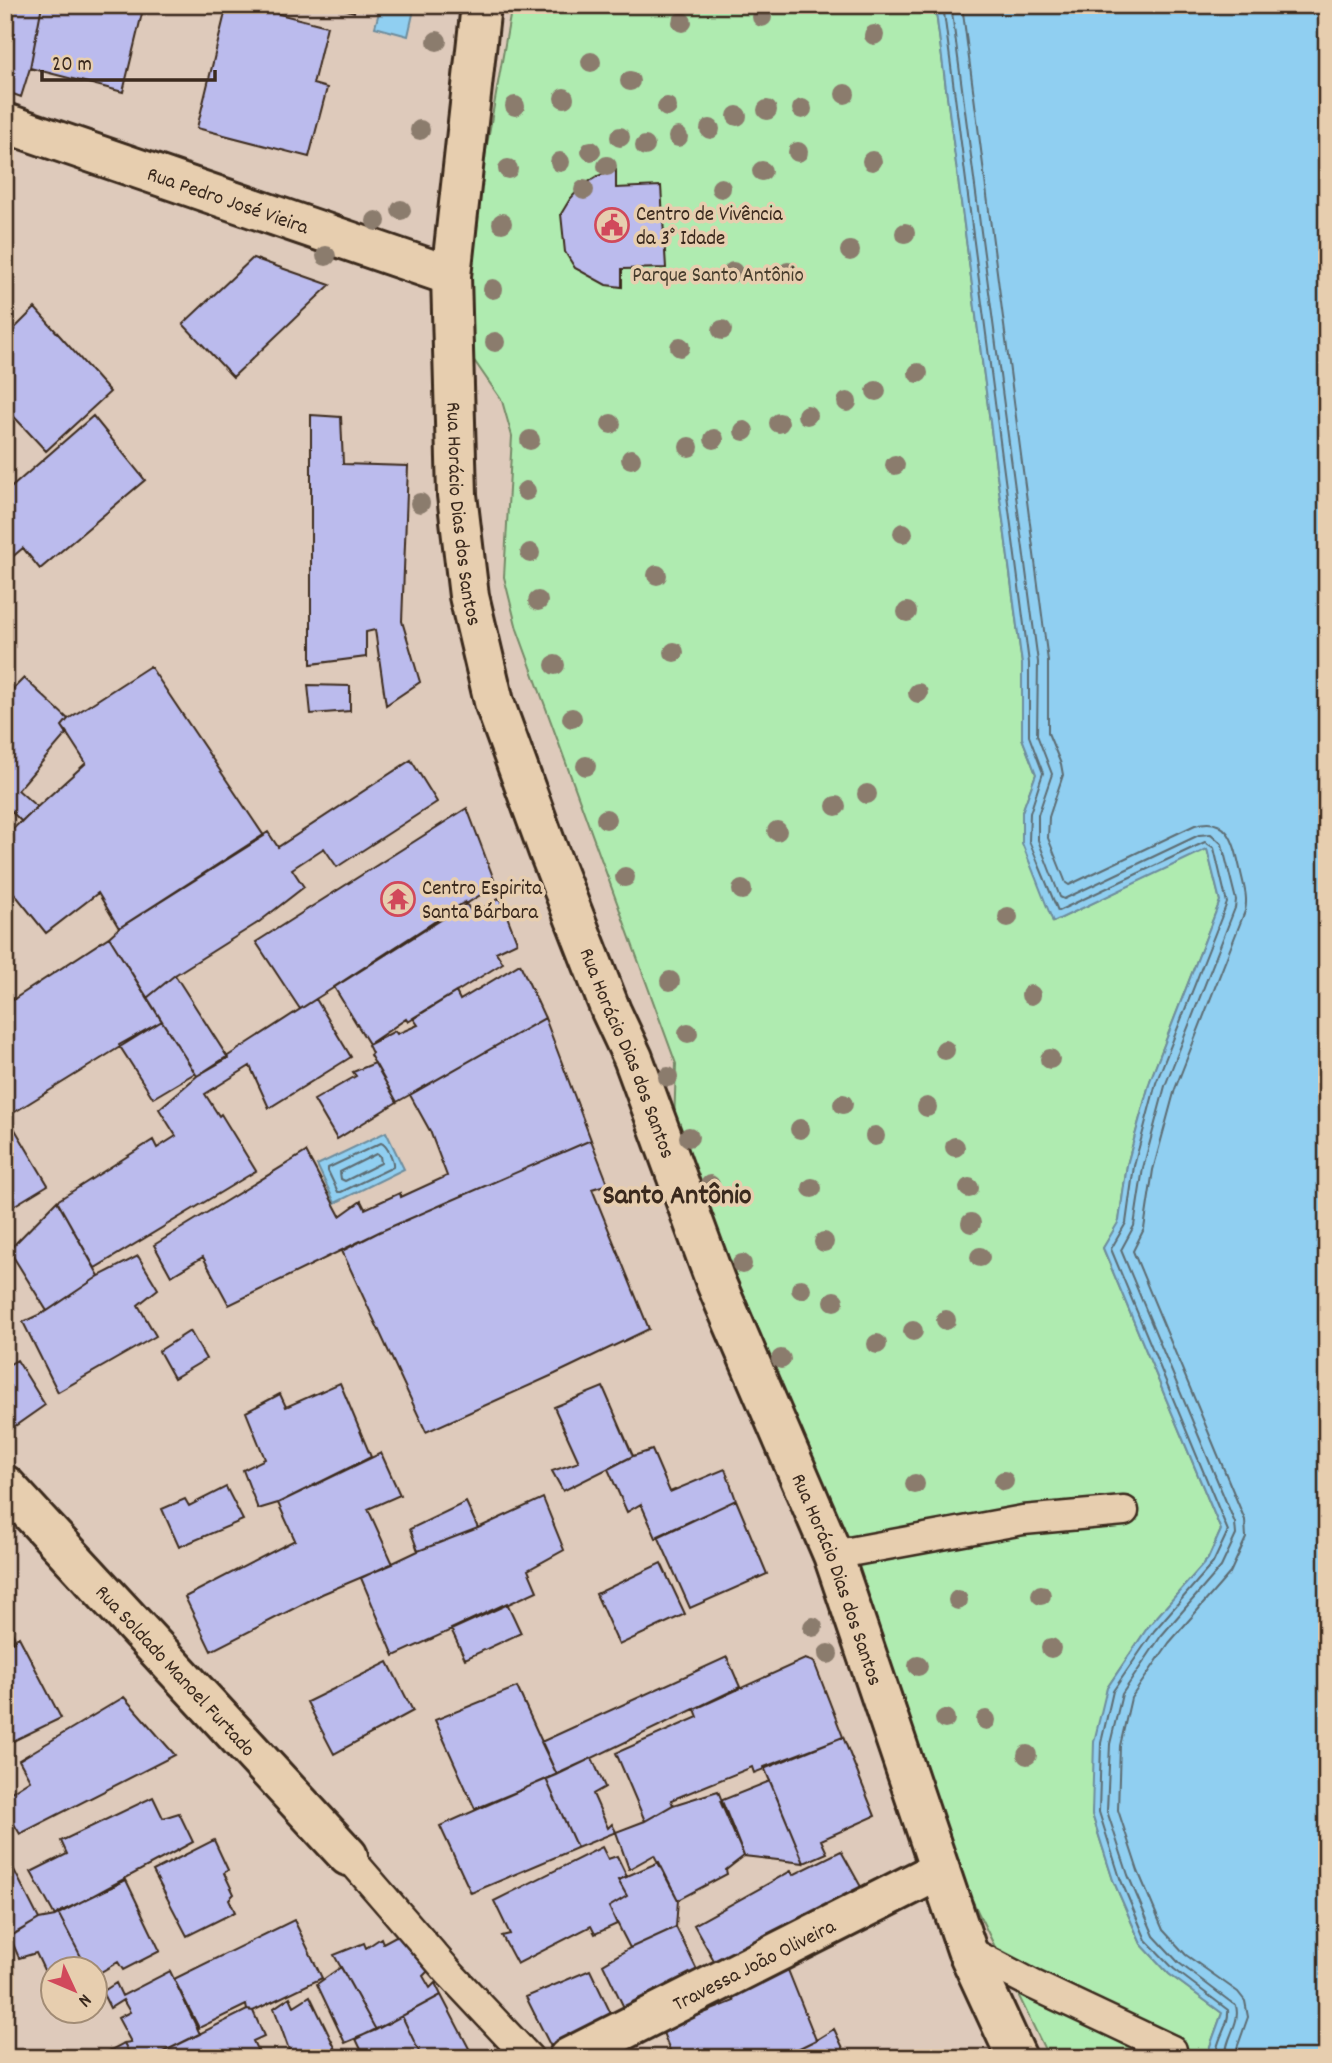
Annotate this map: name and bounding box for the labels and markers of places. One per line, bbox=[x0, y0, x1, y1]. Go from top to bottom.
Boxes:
place label: Centro de Vivência da 3˚ Idade bbox=[636, 201, 784, 255]
public building icon: Centro de Vivência da 3˚ Idade bbox=[593, 206, 631, 244]
place label: Centro Espirita Santa Bárbara bbox=[422, 875, 543, 929]
temple icon: Centro Espirita Santa Bárbara bbox=[379, 880, 417, 918]

